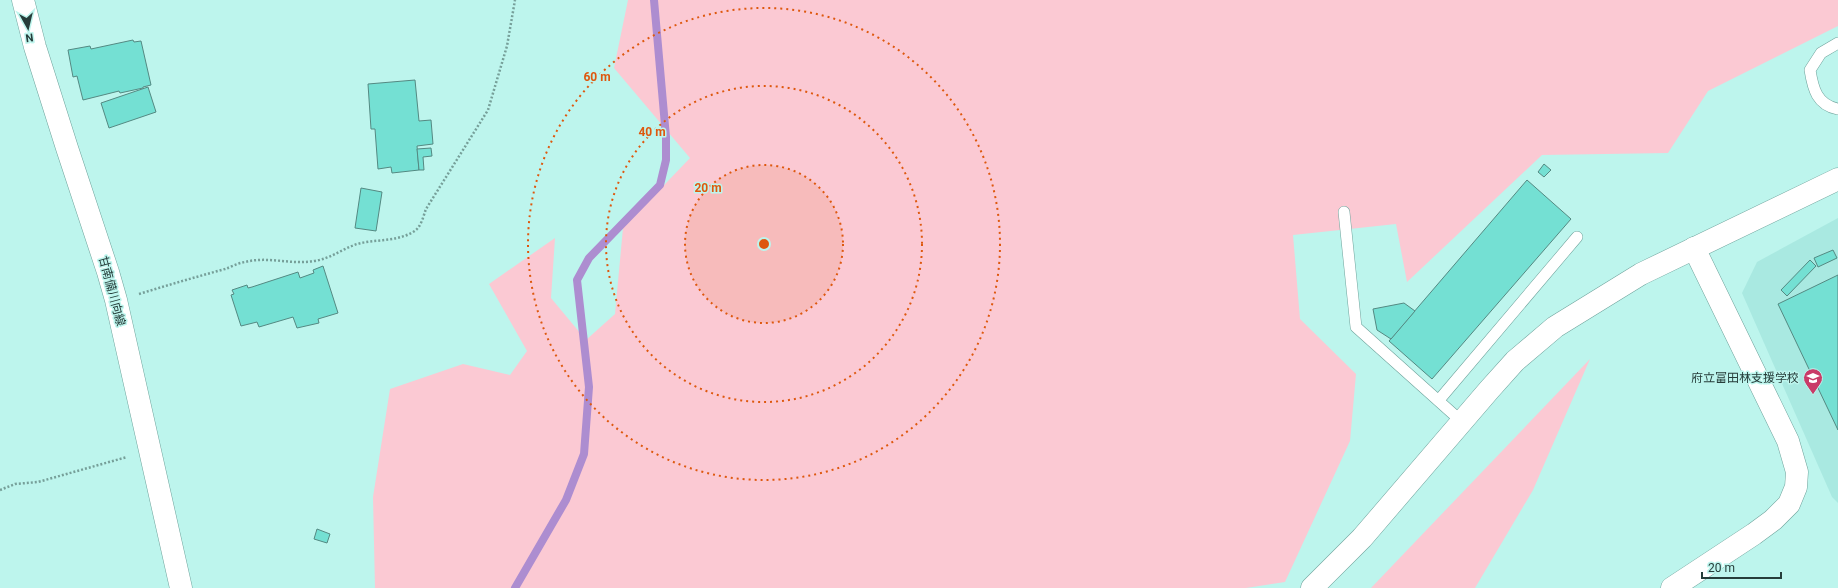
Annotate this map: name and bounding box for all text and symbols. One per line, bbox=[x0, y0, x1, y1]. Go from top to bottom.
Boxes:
north arrow bbox=[8, 8, 48, 48]
text: N bbox=[24, 30, 34, 44]
text: 60 m bbox=[583, 70, 611, 84]
text: 40 m bbox=[638, 125, 666, 139]
text: 20 m bbox=[694, 181, 722, 195]
centre of rings bbox=[757, 237, 771, 251]
street label: 甘南備川向線 bbox=[96, 254, 128, 328]
school or university icon: 府立富田林支援学校 bbox=[1802, 367, 1824, 395]
place label: 府立富田林支援学校 bbox=[1691, 371, 1799, 385]
scale bar bbox=[1702, 554, 1781, 580]
text: 20 m bbox=[1708, 561, 1735, 575]

